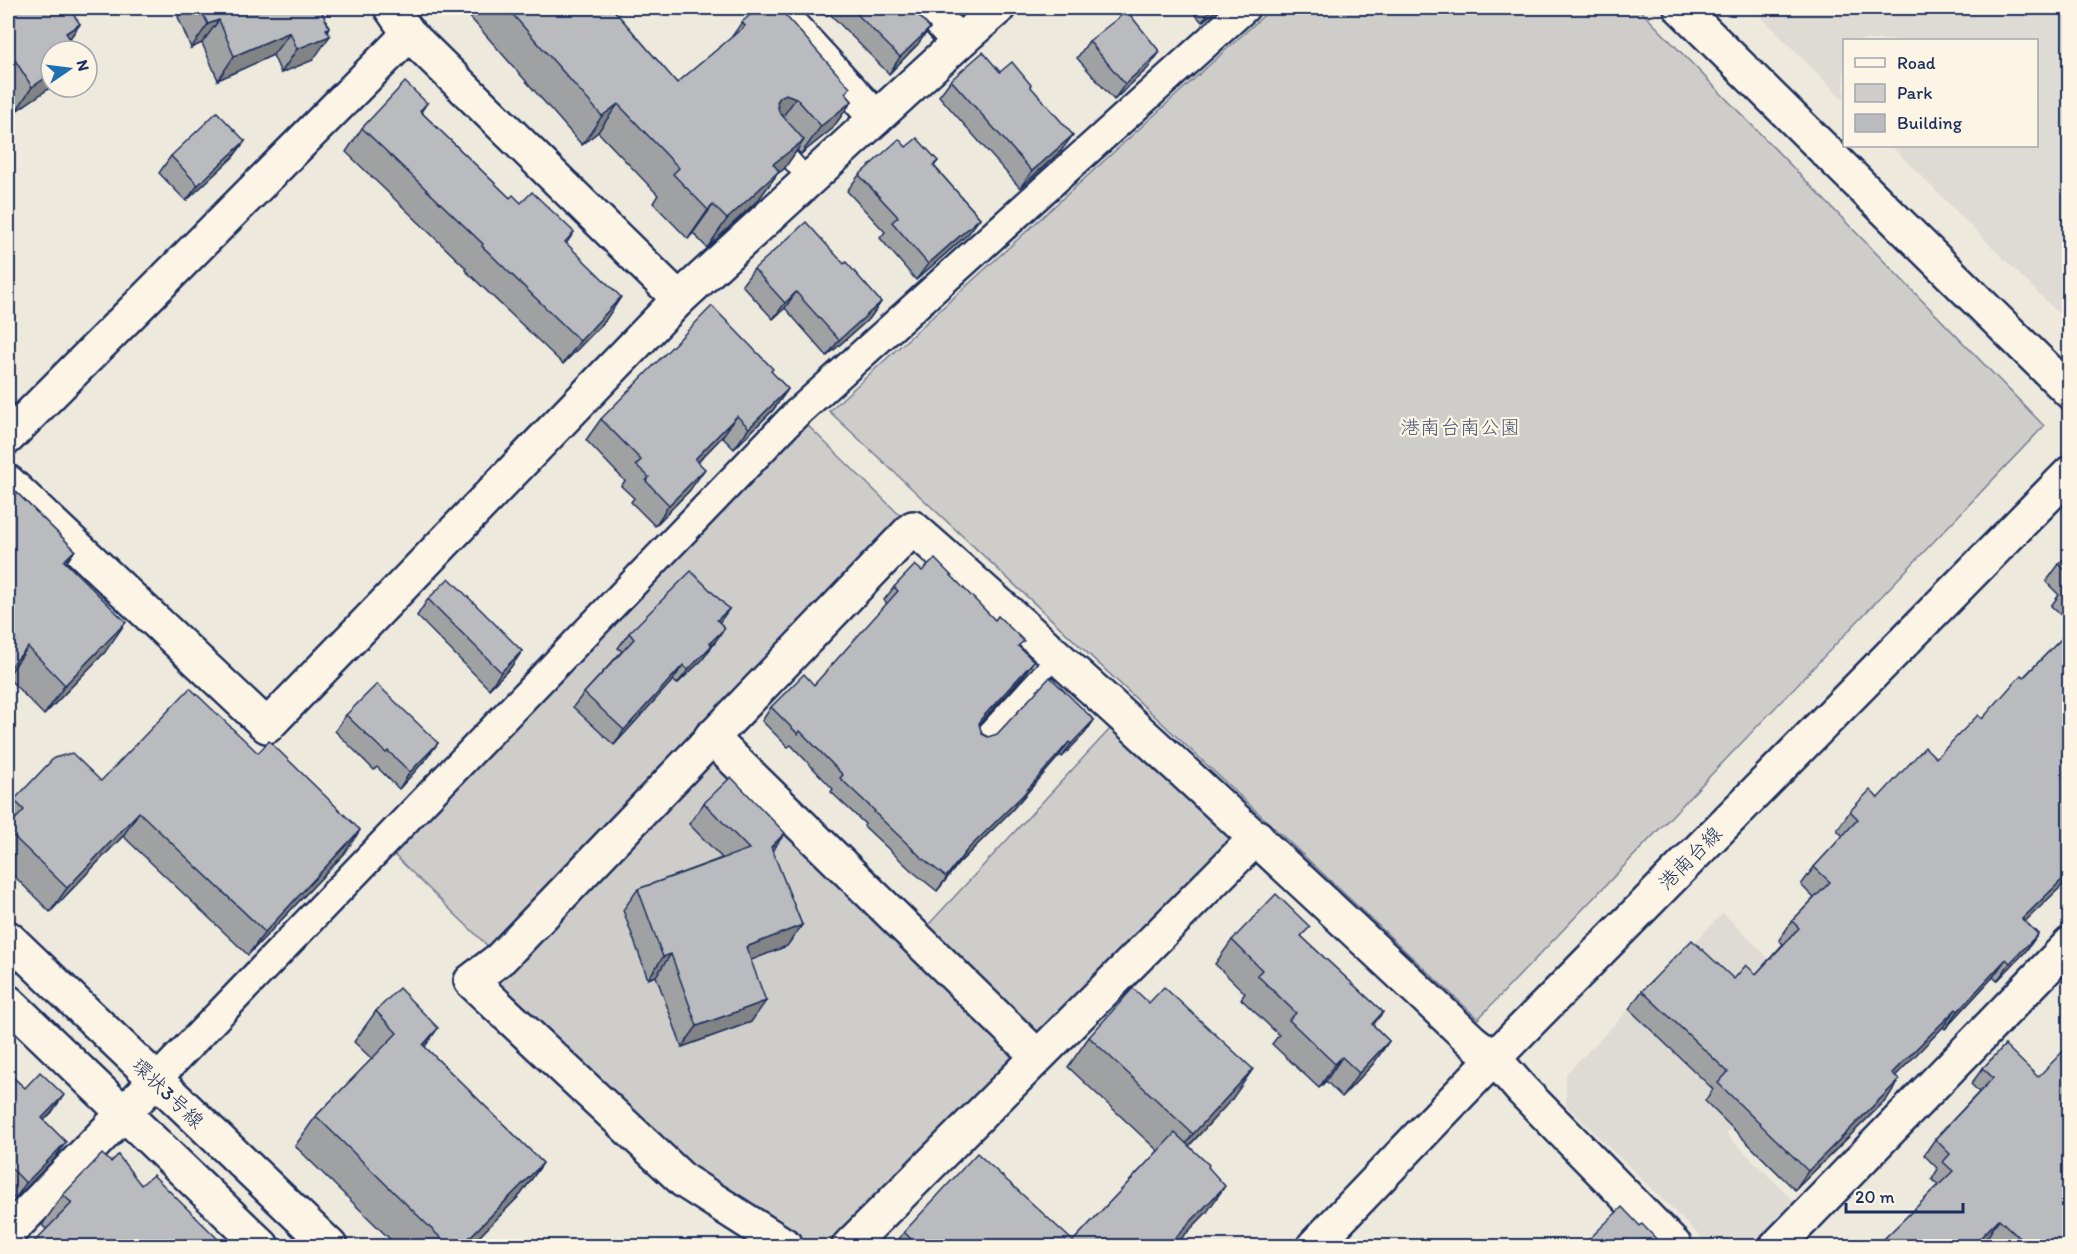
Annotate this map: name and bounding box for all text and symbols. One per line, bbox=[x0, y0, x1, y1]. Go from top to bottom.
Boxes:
north arrow bbox=[39, 39, 99, 99]
legend bbox=[1843, 39, 2038, 147]
text: Road bbox=[1897, 52, 1936, 74]
text: N bbox=[73, 58, 94, 73]
text: Park bbox=[1897, 82, 1932, 104]
text: Building bbox=[1897, 112, 1963, 134]
park label: 港南台南公園 bbox=[1400, 415, 1520, 439]
street label: 港南台線 bbox=[1653, 821, 1727, 895]
street label: 環状3号線 bbox=[127, 1053, 209, 1133]
scale bar bbox=[1846, 1176, 1963, 1214]
text: 20 m bbox=[1855, 1186, 1895, 1208]

